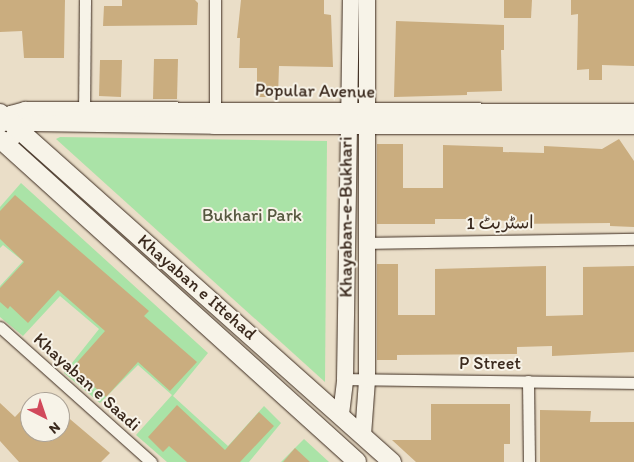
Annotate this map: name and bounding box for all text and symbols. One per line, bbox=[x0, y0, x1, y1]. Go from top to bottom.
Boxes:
street label: Popular Avenue bbox=[255, 79, 375, 103]
street label: Khayaban-e-Bukhari bbox=[335, 136, 357, 298]
park label: Bukhari Park bbox=[202, 204, 302, 226]
street label: اسٹریٹ 1 bbox=[466, 212, 534, 234]
street label: Khayaban e Ittehad bbox=[133, 230, 261, 344]
street label: Khayaban e Saadi bbox=[29, 328, 145, 436]
street label: P Street bbox=[459, 352, 521, 374]
north arrow bbox=[20, 392, 70, 442]
text: N bbox=[45, 418, 64, 437]

